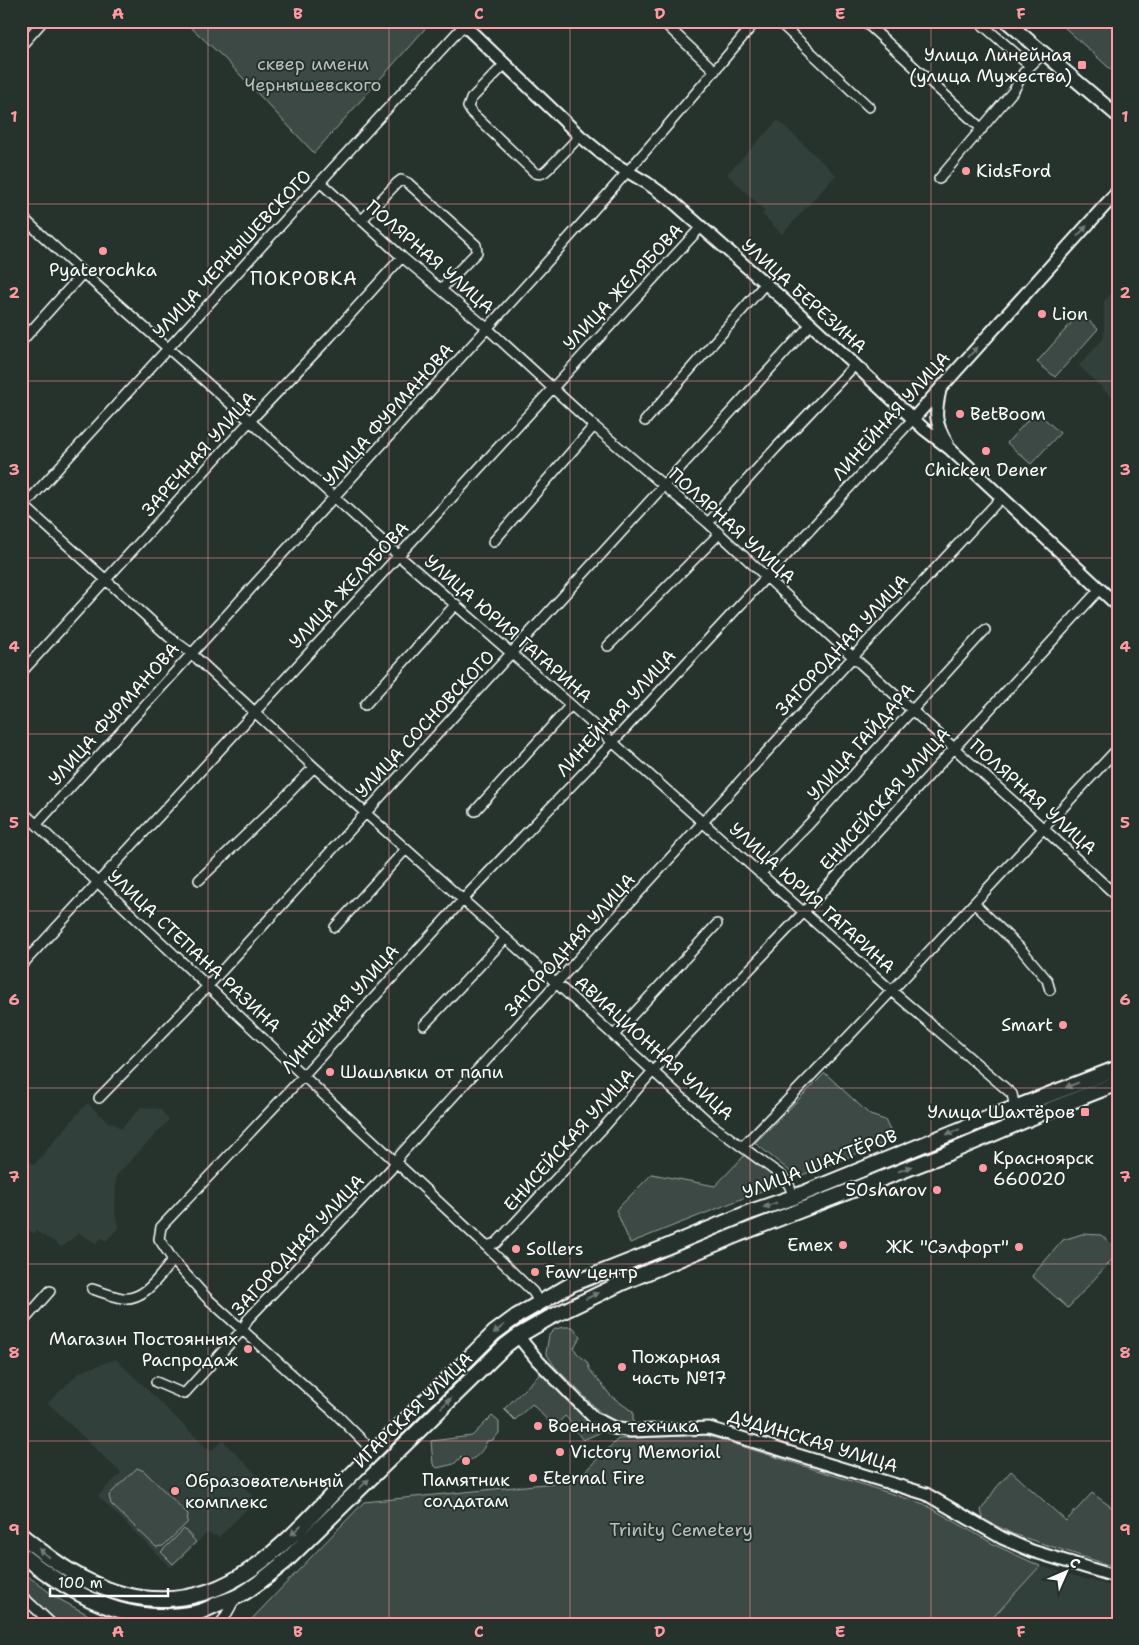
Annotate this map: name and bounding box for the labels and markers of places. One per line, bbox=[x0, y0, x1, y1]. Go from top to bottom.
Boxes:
place label: Улица Линейная (улица Мужества) bbox=[909, 43, 1072, 88]
marker: Улица Линейная (улица Мужества) bbox=[1076, 59, 1088, 71]
place label: KidsFord bbox=[976, 159, 1051, 183]
marker: KidsFord bbox=[960, 165, 972, 177]
marker: Pyaterochka bbox=[97, 245, 109, 257]
place label: Pyaterochka bbox=[49, 258, 157, 282]
place label: Lion bbox=[1052, 302, 1088, 326]
marker: Lion bbox=[1036, 308, 1048, 320]
place label: BetBoom bbox=[970, 402, 1046, 426]
marker: BetBoom bbox=[954, 408, 966, 420]
marker: Chicken Dener bbox=[980, 445, 992, 457]
place label: Chicken Dener bbox=[924, 458, 1048, 482]
place label: Smart bbox=[1001, 1013, 1053, 1037]
marker: Smart bbox=[1057, 1019, 1069, 1031]
place label: Шашлыки от папи bbox=[340, 1060, 504, 1084]
marker: Шашлыки от папи bbox=[324, 1066, 336, 1078]
place label: Улица Шахтёров bbox=[927, 1100, 1075, 1124]
marker: Улица Шахтёров bbox=[1079, 1106, 1091, 1118]
place label: Красноярск 660020 bbox=[993, 1146, 1094, 1191]
marker: Красноярск 660020 bbox=[977, 1162, 989, 1174]
place label: 50sharov bbox=[845, 1178, 927, 1202]
marker: 50sharov bbox=[931, 1184, 943, 1196]
place label: Emex bbox=[787, 1233, 833, 1257]
place label: ЖК "Сэлфорт" bbox=[886, 1235, 1009, 1259]
place label: Sollers bbox=[526, 1237, 584, 1261]
marker: Emex bbox=[837, 1239, 849, 1251]
marker: ЖК "Сэлфорт" bbox=[1013, 1241, 1025, 1253]
marker: Sollers bbox=[510, 1243, 522, 1255]
place label: Faw центр bbox=[545, 1260, 638, 1284]
marker: Faw центр bbox=[529, 1266, 541, 1278]
place label: Магазин Постоянных Распродаж bbox=[49, 1327, 239, 1372]
marker: Магазин Постоянных Распродаж bbox=[242, 1343, 254, 1355]
place label: Пожарная часть №17 bbox=[632, 1345, 727, 1390]
marker: Пожарная часть №17 bbox=[616, 1361, 628, 1373]
place label: Военная техника bbox=[548, 1414, 699, 1438]
marker: Военная техника bbox=[532, 1420, 544, 1432]
place label: Victory Memorial bbox=[570, 1440, 721, 1464]
marker: Victory Memorial bbox=[554, 1446, 566, 1458]
marker: Памятник солдатам bbox=[460, 1455, 472, 1467]
place label: Eternal Fire bbox=[543, 1466, 645, 1490]
place label: Памятник солдатам bbox=[422, 1468, 510, 1513]
place label: Образовательный комплекс bbox=[185, 1469, 344, 1514]
marker: Eternal Fire bbox=[527, 1472, 539, 1484]
marker: Образовательный комплекс bbox=[169, 1485, 181, 1497]

